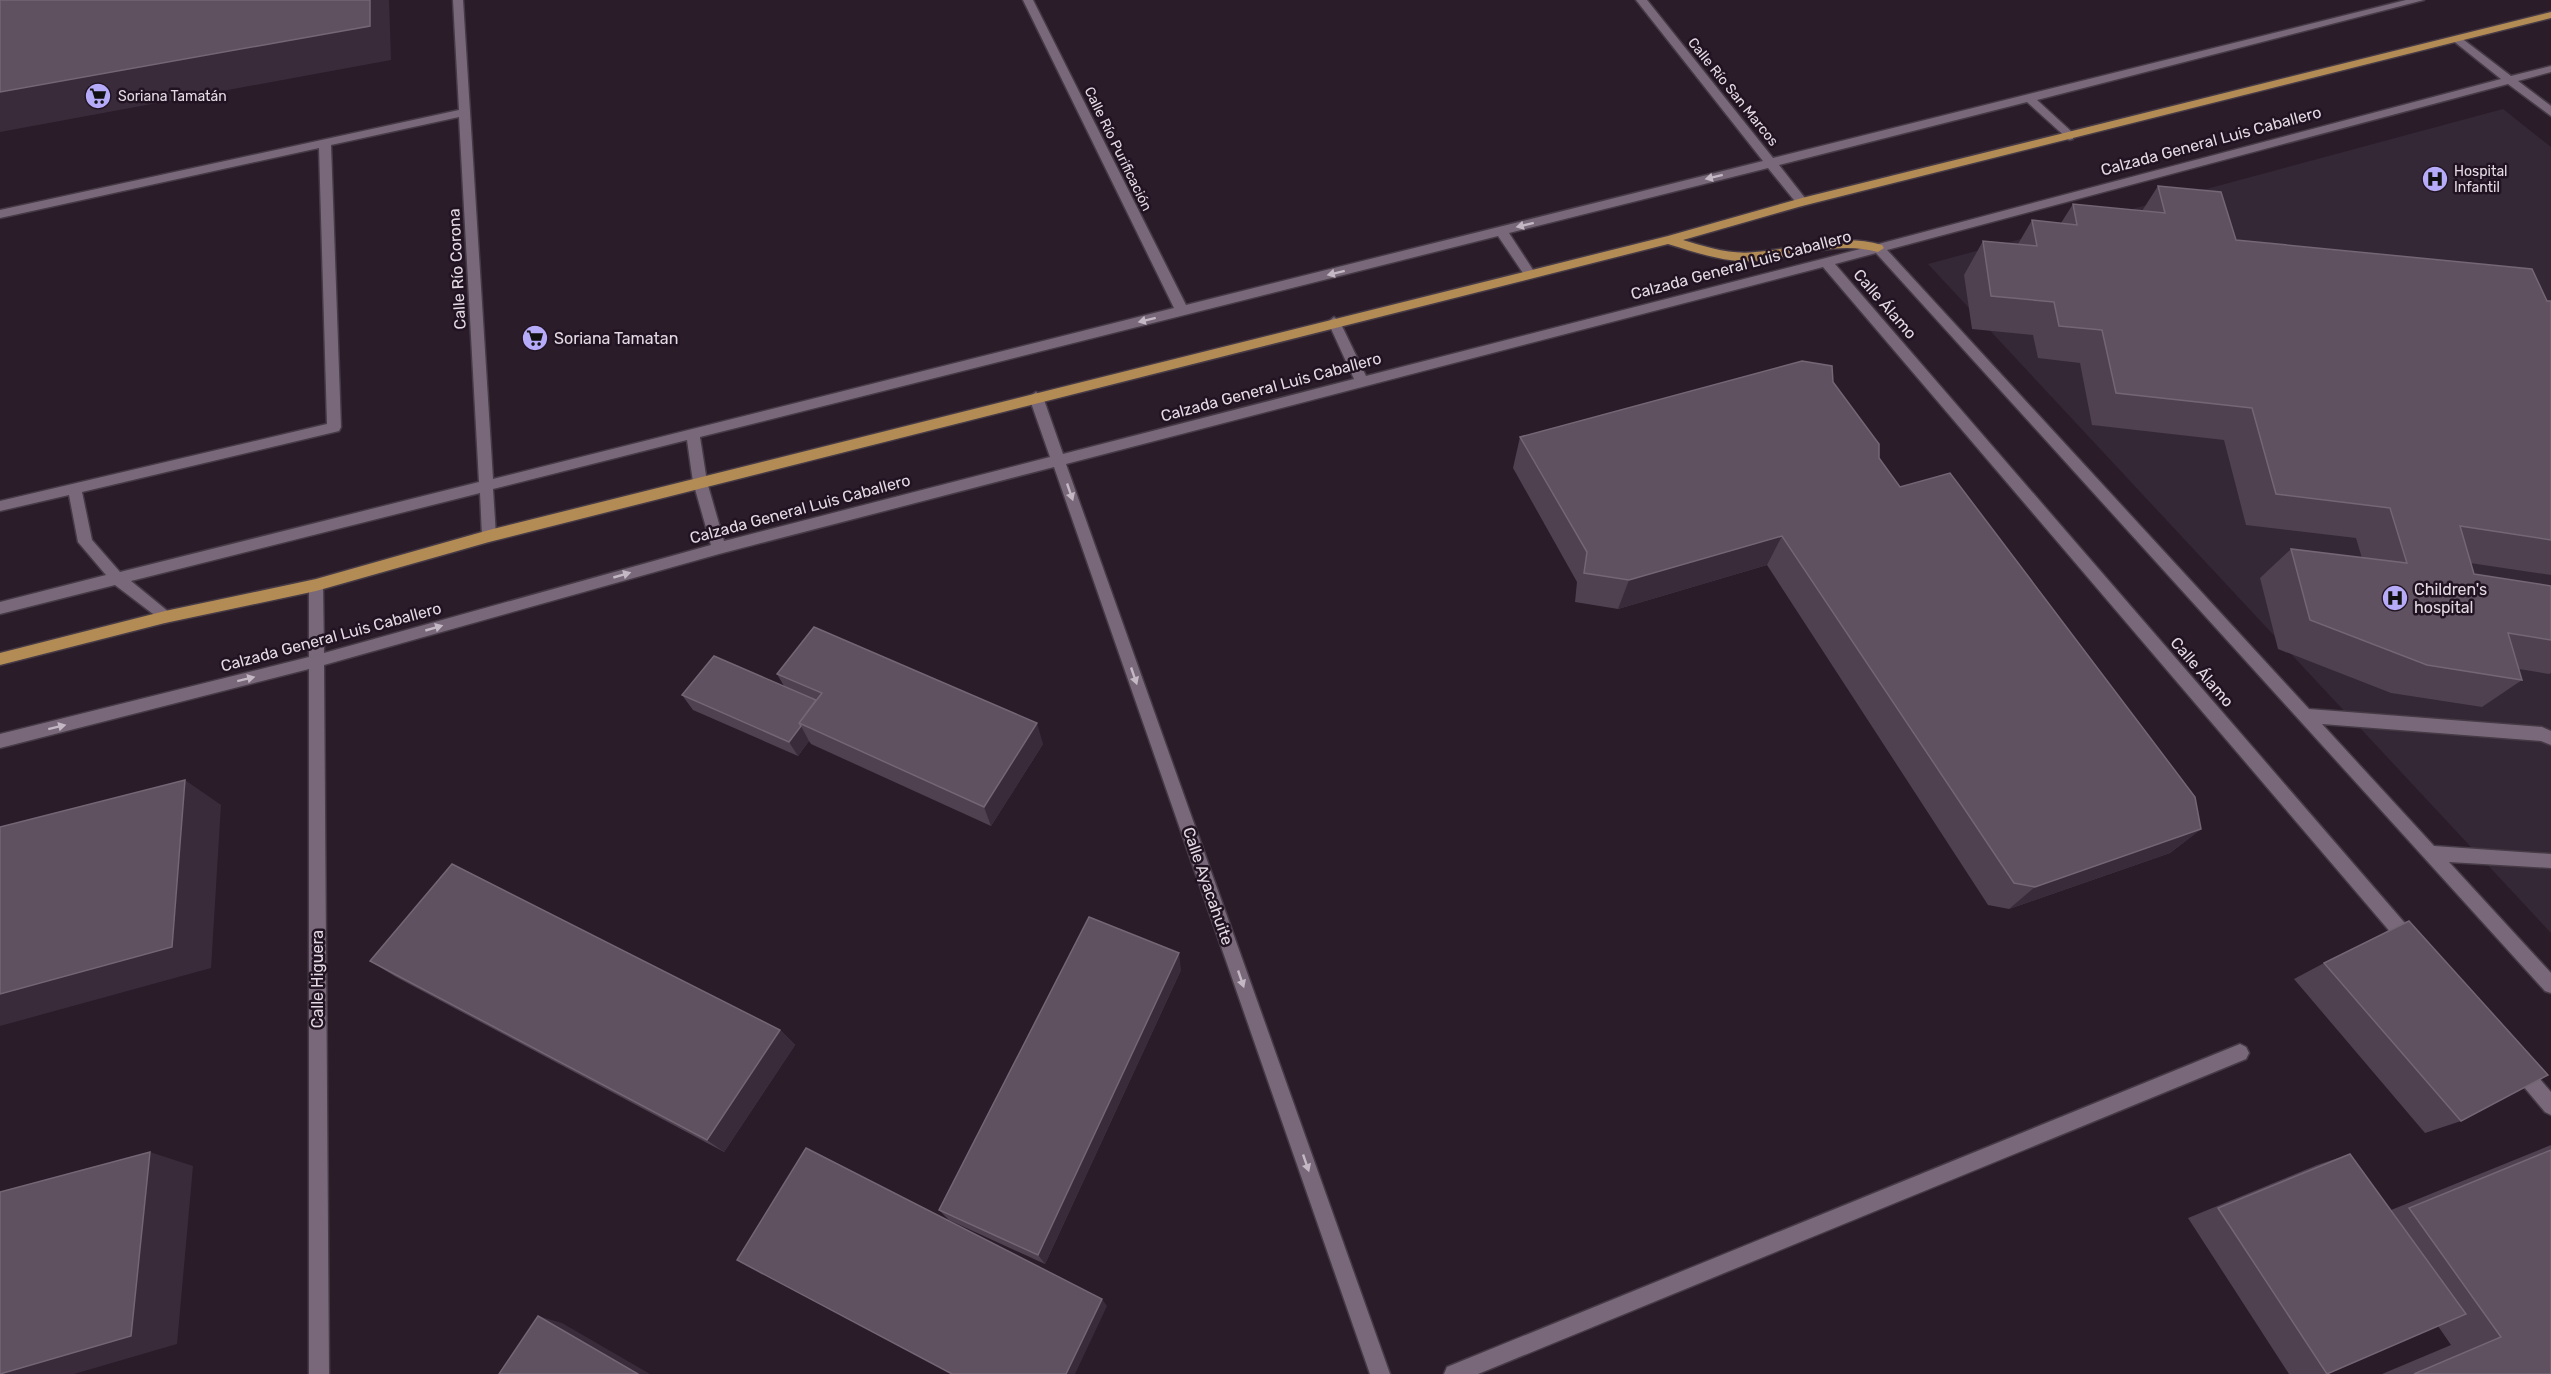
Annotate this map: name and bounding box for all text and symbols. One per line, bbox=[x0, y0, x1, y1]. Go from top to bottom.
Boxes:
street label: Calle Río San Marcos bbox=[1684, 34, 1782, 150]
supermarket icon: Soriana Tamatán bbox=[83, 81, 113, 111]
street label: Calle Río Purificación bbox=[1081, 84, 1155, 214]
place label: Soriana Tamatán bbox=[118, 88, 227, 105]
street label: Calzada General Luis Caballero bbox=[2099, 102, 2323, 180]
place label: Hospital Infantil bbox=[2454, 163, 2508, 196]
hospital icon: Hospital Infantil bbox=[2420, 164, 2450, 194]
one-way arrow bbox=[1705, 173, 1723, 183]
street label: Calle Río Corona bbox=[444, 208, 470, 330]
one-way arrow bbox=[1516, 221, 1534, 231]
street label: Calzada General Luis Caballero bbox=[1629, 226, 1853, 304]
street label: Calle Álamo bbox=[1849, 265, 1921, 343]
one-way arrow bbox=[1327, 268, 1345, 278]
one-way arrow bbox=[1138, 316, 1156, 326]
supermarket icon: Soriana Tamatan bbox=[520, 323, 550, 353]
place label: Soriana Tamatan bbox=[554, 329, 678, 348]
street label: Calzada General Luis Caballero bbox=[1159, 348, 1383, 426]
street label: Calzada General Luis Caballero bbox=[688, 470, 912, 548]
one-way arrow bbox=[1065, 483, 1075, 501]
one-way arrow bbox=[613, 570, 631, 579]
place label: Children's hospital bbox=[2414, 580, 2487, 617]
hospital icon: Children's hospital bbox=[2380, 583, 2410, 613]
street label: Calzada General Luis Caballero bbox=[219, 598, 443, 676]
one-way arrow bbox=[425, 623, 443, 632]
street label: Calle Álamo bbox=[2166, 633, 2238, 711]
one-way arrow bbox=[1130, 667, 1140, 685]
one-way arrow bbox=[236, 673, 255, 683]
one-way arrow bbox=[48, 722, 66, 731]
street label: Calle Ayacahuite bbox=[1179, 825, 1237, 947]
street label: Calle Higuera bbox=[308, 930, 327, 1028]
one-way arrow bbox=[1236, 970, 1246, 988]
one-way arrow bbox=[1301, 1154, 1311, 1172]

